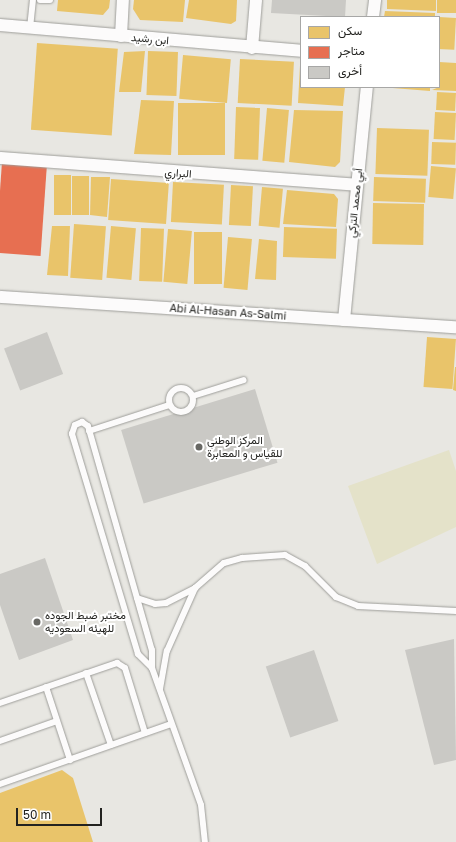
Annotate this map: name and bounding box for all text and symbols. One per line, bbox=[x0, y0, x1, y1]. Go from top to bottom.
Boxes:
legend bbox=[300, 16, 440, 88]
text: سكن bbox=[338, 23, 362, 38]
street label: ابن رشيد bbox=[131, 31, 169, 47]
text: متاجر bbox=[338, 43, 365, 58]
text: أخرى bbox=[338, 63, 362, 78]
street label: البراري bbox=[164, 165, 192, 181]
street label: أبي محمد التركي bbox=[345, 168, 365, 238]
street label: Abi Al-Hasan As-Salmi bbox=[169, 301, 287, 323]
place label: المركز الوطني للقياس و المعابرة bbox=[207, 434, 282, 460]
marker: المركز الوطني للقياس و المعابرة bbox=[194, 442, 204, 452]
place label: مختبر ضبط الجوده للهيئه السعوديه bbox=[45, 609, 126, 635]
marker: مختبر ضبط الجوده للهيئه السعوديه bbox=[32, 617, 42, 627]
scale bar bbox=[18, 800, 104, 826]
text: 50 m bbox=[23, 807, 51, 822]

